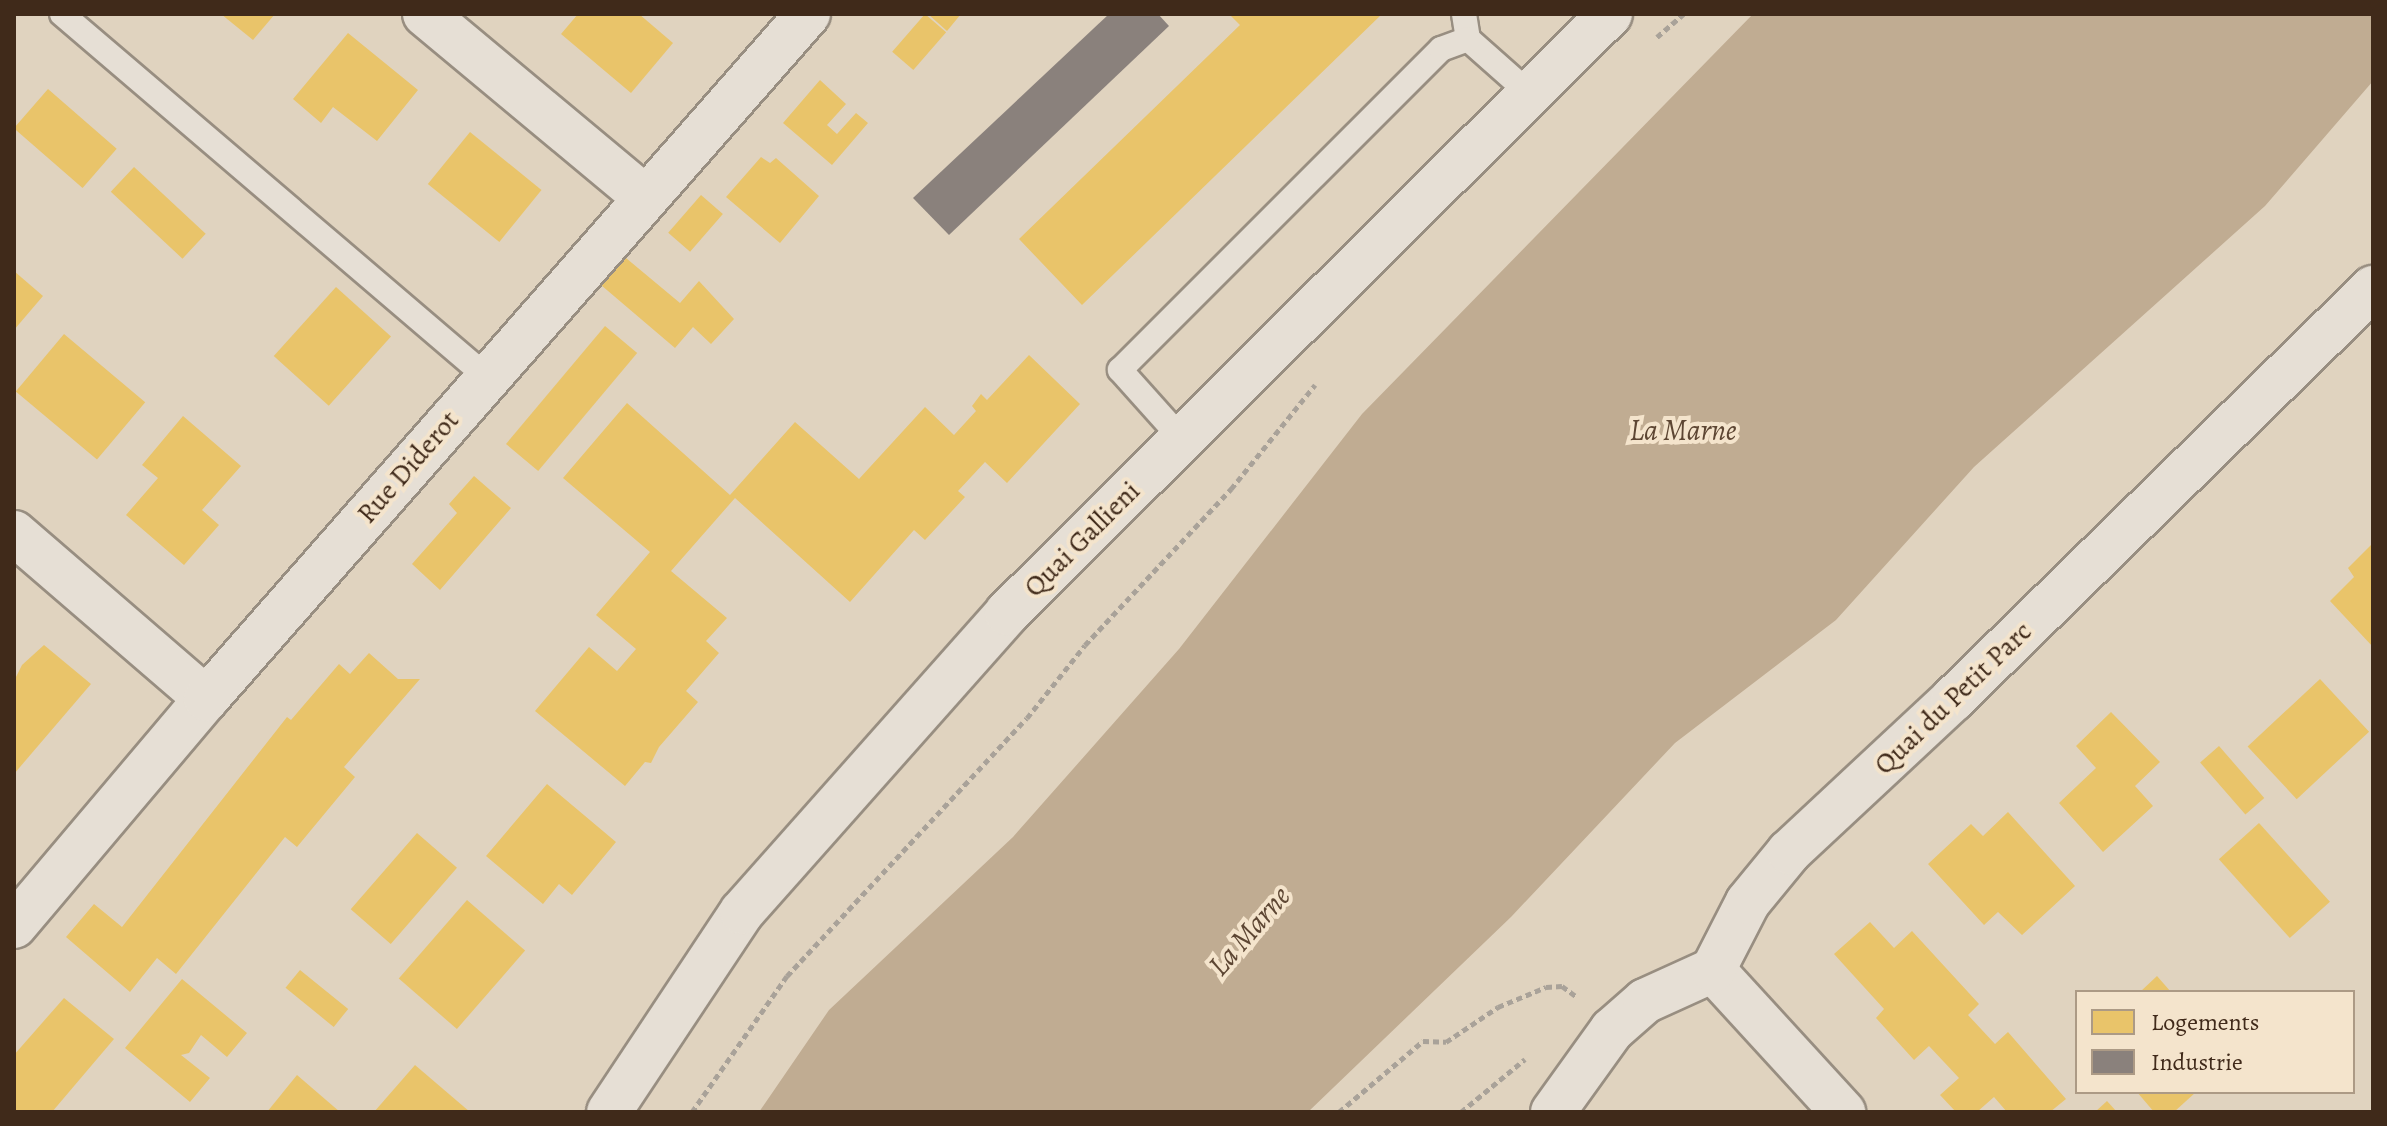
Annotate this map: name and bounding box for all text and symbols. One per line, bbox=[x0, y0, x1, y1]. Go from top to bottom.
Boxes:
street label: Rue Diderot bbox=[350, 404, 466, 530]
water label: La Marne bbox=[1629, 412, 1737, 448]
street label: Quai Gallieni bbox=[1017, 474, 1147, 604]
street label: Quai du Petit Parc bbox=[1867, 614, 2039, 782]
water label: La Marne bbox=[1200, 879, 1298, 983]
legend bbox=[2075, 990, 2355, 1094]
text: Logements bbox=[2151, 1006, 2259, 1038]
text: Industrie bbox=[2151, 1046, 2243, 1078]

